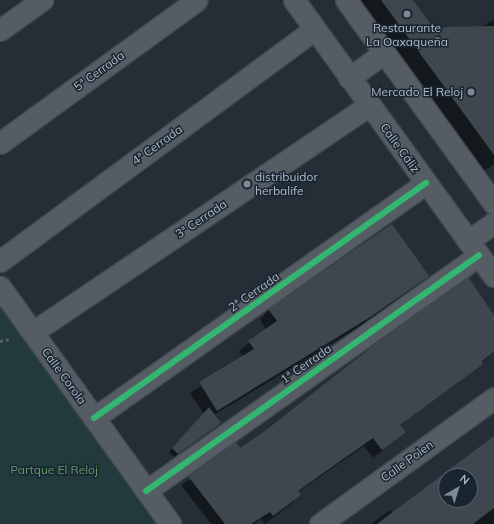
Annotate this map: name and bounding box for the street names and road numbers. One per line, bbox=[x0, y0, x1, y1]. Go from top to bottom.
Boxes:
street label: 5ª Cerrada bbox=[71, 48, 127, 94]
street label: Calle Cáliz bbox=[377, 120, 423, 176]
street label: 4ª Cerrada bbox=[129, 122, 185, 168]
street label: 3ª Cerrada bbox=[173, 197, 229, 241]
street label: 2ª Cerrada bbox=[226, 269, 282, 315]
street label: 1ª Cerrada bbox=[278, 341, 334, 387]
street label: Calle Corola bbox=[39, 345, 89, 407]
street label: Calle Polen bbox=[378, 437, 436, 485]

